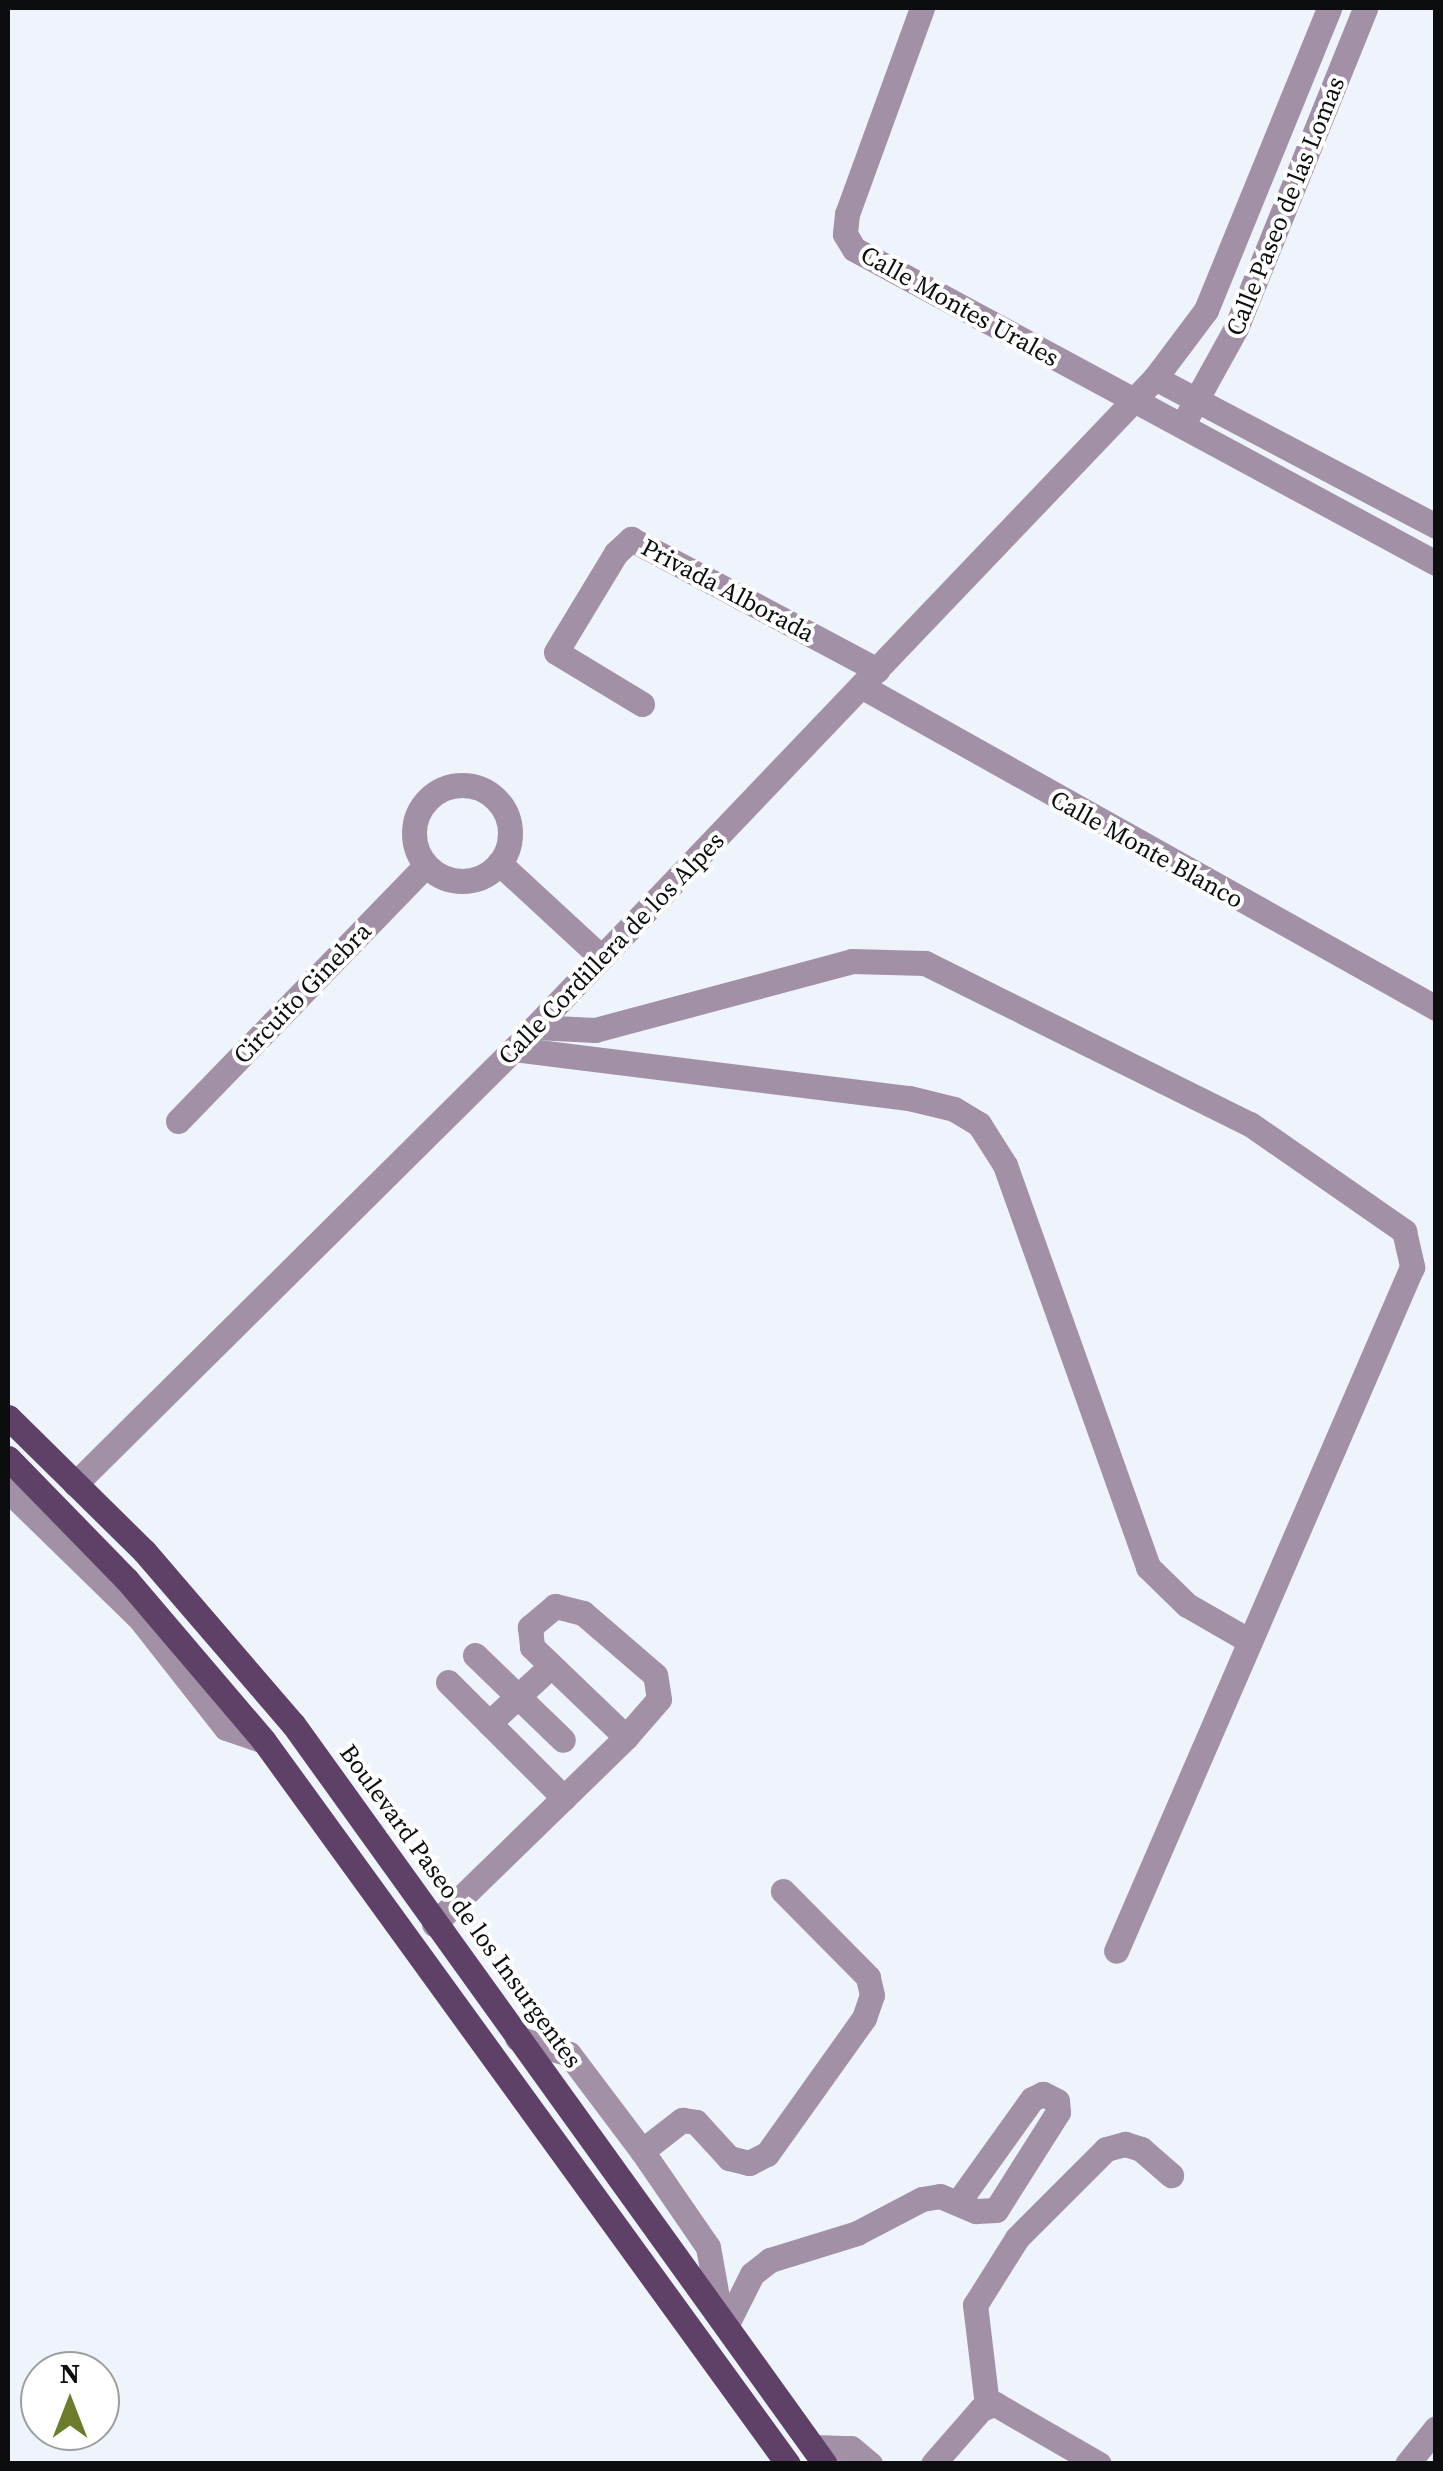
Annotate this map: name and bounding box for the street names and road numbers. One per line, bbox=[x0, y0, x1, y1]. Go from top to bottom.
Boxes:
street label: Calle Paseo de las Lomas bbox=[1219, 72, 1351, 340]
street label: Calle Montes Urales bbox=[856, 239, 1064, 373]
street label: Privada Alborada bbox=[636, 532, 820, 648]
street label: Calle Monte Blanco bbox=[1045, 784, 1249, 914]
street label: Calle Cordillera de los Alpes bbox=[492, 825, 730, 1071]
street label: Circuito Ginebra bbox=[227, 916, 377, 1070]
street label: Boulevard Paseo de los Insurgentes bbox=[334, 1738, 588, 2074]

